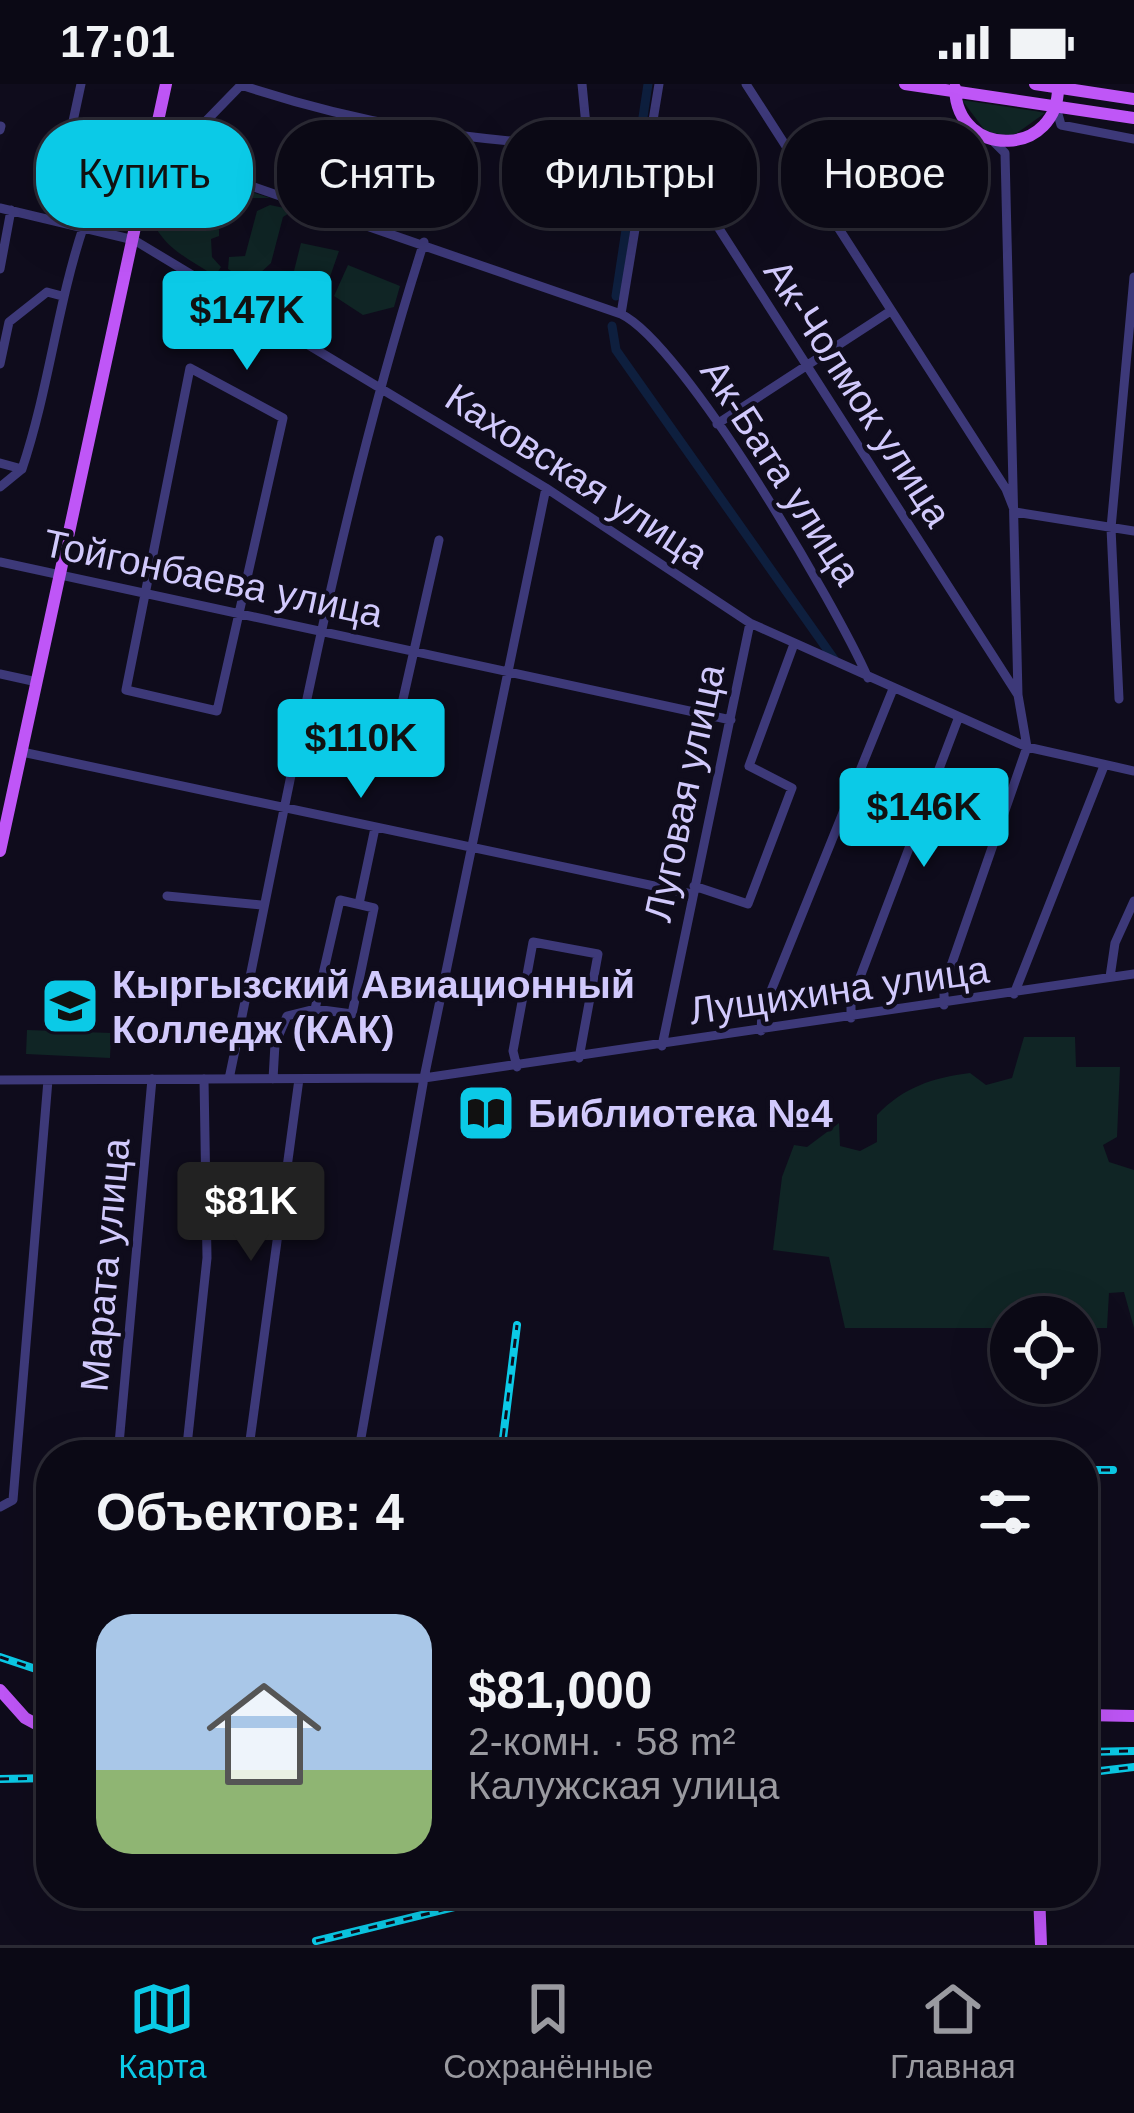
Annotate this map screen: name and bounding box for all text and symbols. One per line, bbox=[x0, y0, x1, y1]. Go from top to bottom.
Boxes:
text: 17:01 bbox=[60, 16, 175, 67]
chip: Купить bbox=[36, 120, 253, 228]
chip: Снять bbox=[277, 120, 478, 228]
chip: Фильтры bbox=[502, 120, 757, 228]
chip: Новое bbox=[781, 120, 988, 228]
street label: Ак-Чолмок улица bbox=[756, 252, 960, 535]
pin: $147K bbox=[163, 271, 331, 373]
text: $147K bbox=[190, 288, 304, 331]
street label: Ак-Бата улица bbox=[692, 351, 870, 593]
street label: Каховская улица bbox=[438, 375, 716, 577]
street label: Тойгонбаева улица bbox=[39, 521, 387, 635]
street label: Луговая улица bbox=[636, 660, 732, 925]
pin: $110K bbox=[277, 699, 445, 801]
text: $110K bbox=[305, 716, 417, 759]
pin: $146K bbox=[840, 768, 1008, 870]
text: $146K bbox=[867, 785, 981, 828]
street label: Лущихина улица bbox=[686, 948, 992, 1032]
place label: Кыргызский Авиационный Колледж (КАК) bbox=[112, 963, 635, 1051]
school or university icon: Кыргызский Авиационный Колледж (КАК) bbox=[39, 975, 101, 1037]
library icon: Библиотека №4 bbox=[455, 1082, 517, 1144]
place label: Библиотека №4 bbox=[528, 1092, 833, 1135]
street label: Марата улица bbox=[72, 1136, 138, 1394]
pin: $81K bbox=[180, 1162, 322, 1264]
text: $81K bbox=[204, 1179, 298, 1222]
map controls bbox=[990, 1296, 1098, 1404]
button: locate bbox=[990, 1296, 1098, 1404]
icon: filters bbox=[972, 1479, 1038, 1545]
text: Объектов: 4 bbox=[96, 1484, 404, 1541]
icon: home bbox=[192, 1662, 336, 1806]
text: $81,000 bbox=[468, 1662, 652, 1719]
text: 2-комн. · 58 m² bbox=[468, 1720, 735, 1763]
text: Калужская улица bbox=[468, 1764, 779, 1807]
tab: Карта bbox=[118, 1976, 207, 2086]
tab: Сохранённые bbox=[443, 1976, 653, 2086]
tab: Главная bbox=[890, 1976, 1016, 2086]

